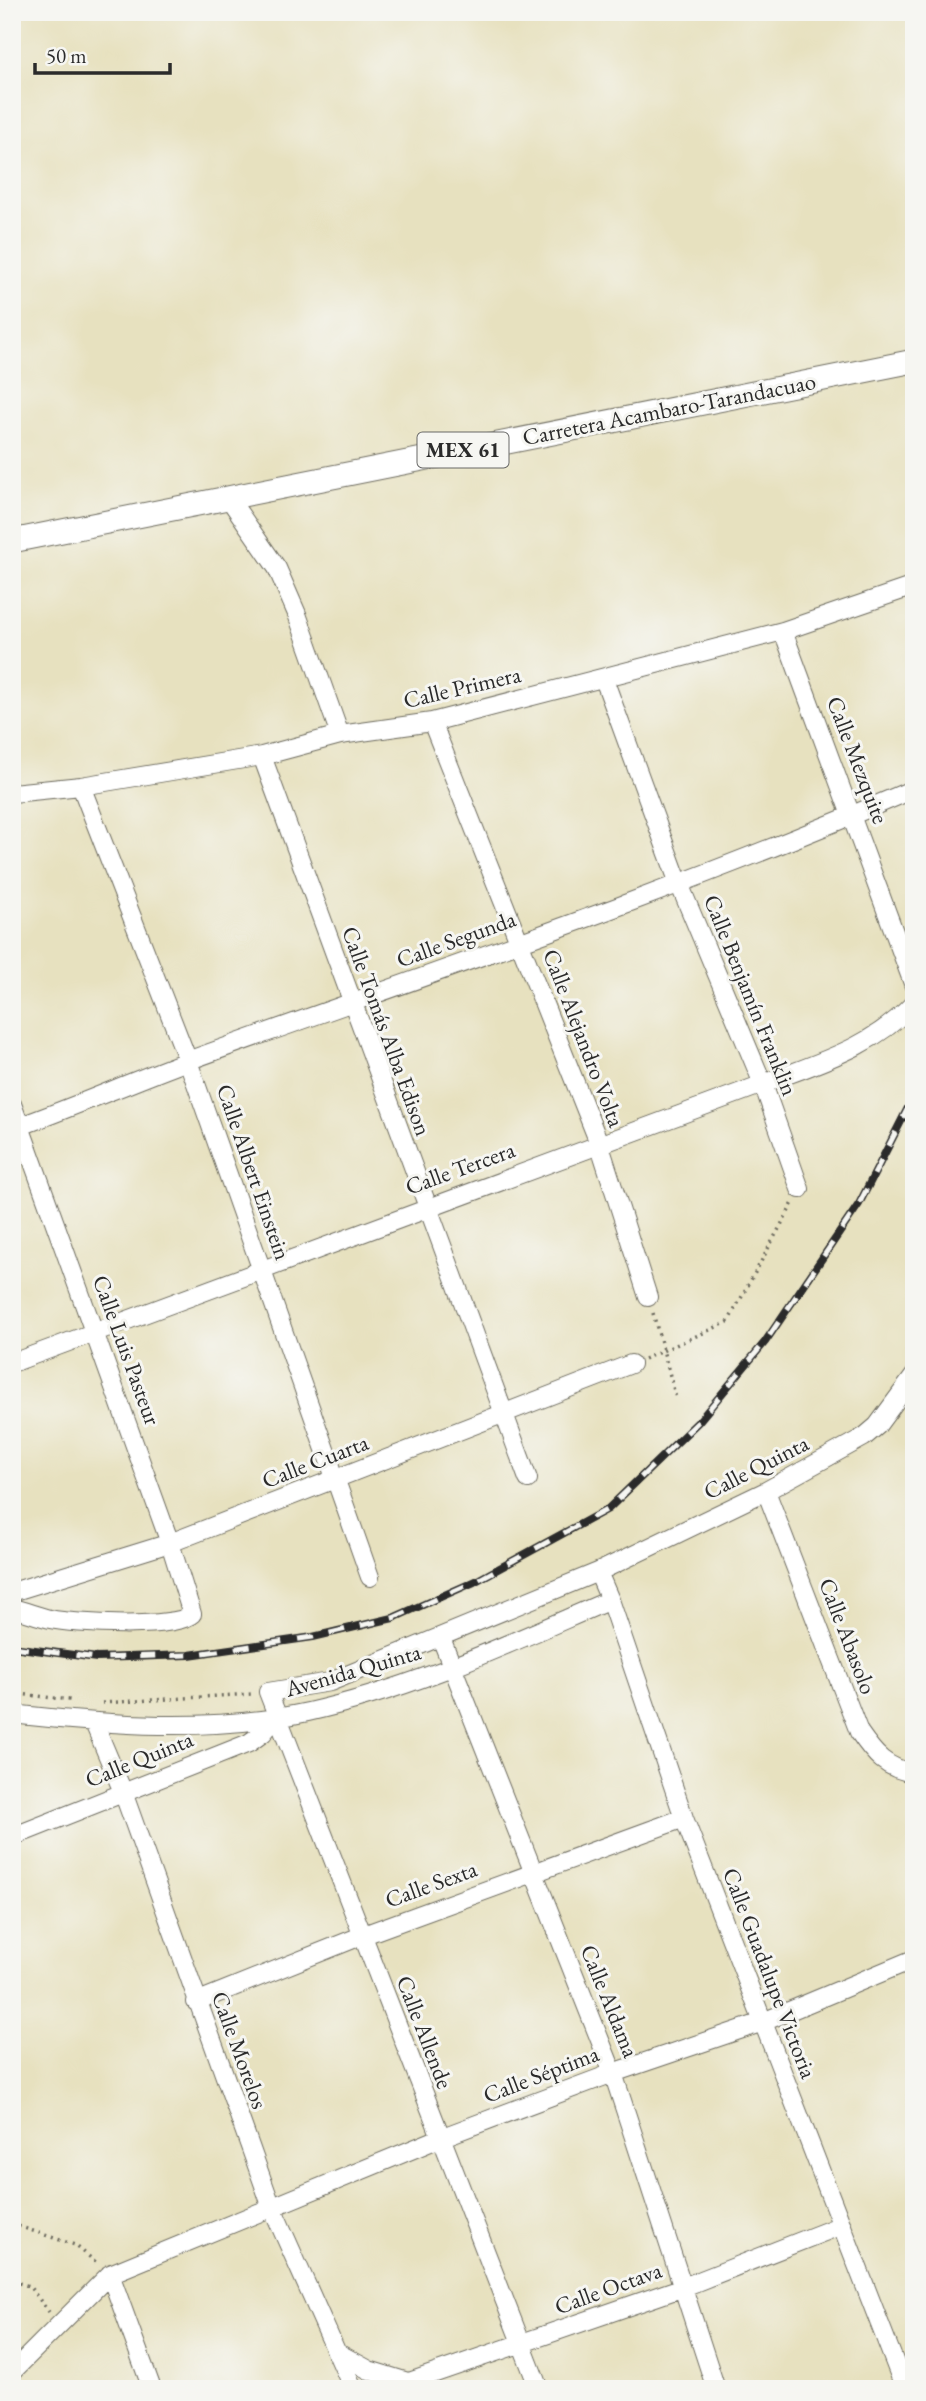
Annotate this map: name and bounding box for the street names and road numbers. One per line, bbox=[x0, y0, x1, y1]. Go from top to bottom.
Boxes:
street label: Carretera Acambaro-Tarandacuao bbox=[520, 366, 818, 452]
road number: MEX 61 bbox=[418, 433, 508, 468]
street label: Calle Primera bbox=[400, 659, 525, 715]
street label: Calle Mezquite bbox=[820, 692, 896, 828]
street label: Calle Benjamín Franklin bbox=[697, 890, 805, 1100]
street label: Calle Segunda bbox=[392, 903, 521, 974]
street label: Calle Tomás Alba Edison bbox=[335, 922, 439, 1140]
street label: Calle Alejandro Volta bbox=[536, 945, 632, 1132]
street label: Calle Albert Einstein bbox=[210, 1080, 298, 1264]
street label: Calle Tercera bbox=[401, 1134, 520, 1202]
street label: Calle Luis Pasteur bbox=[86, 1271, 168, 1429]
street label: Calle Cuarta bbox=[257, 1427, 373, 1495]
street label: Calle Quinta bbox=[698, 1427, 814, 1506]
street label: Calle Abasolo bbox=[812, 1574, 884, 1698]
street label: Avenida Quinta bbox=[281, 1636, 425, 1704]
street label: Calle Quinta bbox=[81, 1723, 198, 1794]
street label: Calle Sexta bbox=[381, 1853, 482, 1914]
street label: Calle Guadalupe Victoria bbox=[716, 1863, 824, 2083]
street label: Calle Aldama bbox=[574, 1940, 647, 2063]
street label: Calle Allende bbox=[390, 1971, 460, 2093]
street label: Calle Morelos bbox=[205, 1987, 275, 2113]
street label: Calle Séptima bbox=[479, 2038, 604, 2110]
street label: Calle Octava bbox=[550, 2254, 666, 2321]

